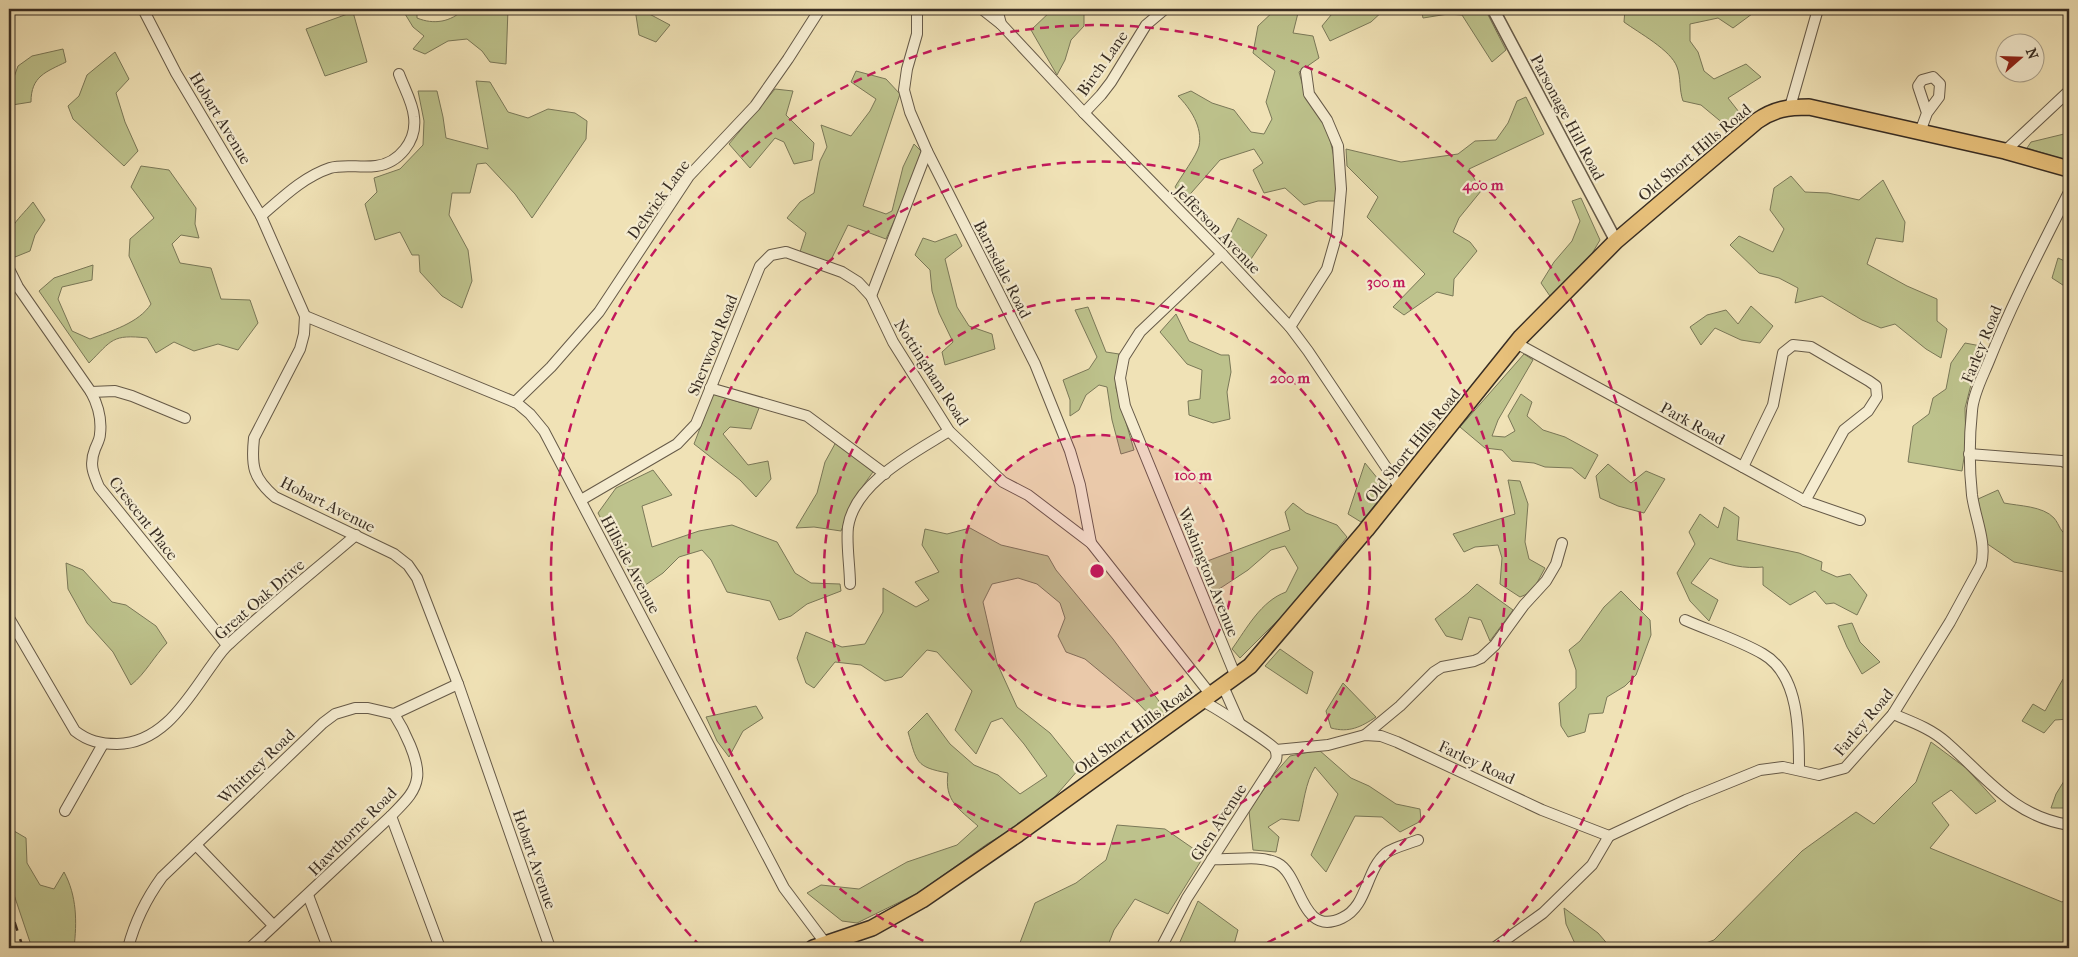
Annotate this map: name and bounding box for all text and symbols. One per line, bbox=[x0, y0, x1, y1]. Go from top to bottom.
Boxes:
street label: Birch Lane bbox=[1073, 27, 1132, 100]
north arrow bbox=[1996, 32, 2046, 82]
text: N bbox=[2022, 46, 2042, 62]
street label: Parsonage Hill Road bbox=[1526, 51, 1609, 184]
street label: Hobart Avenue bbox=[186, 69, 256, 168]
street label: Old Short Hills Road bbox=[1634, 99, 1755, 205]
street label: Delwick Lane bbox=[623, 156, 694, 243]
text: 400 m bbox=[1461, 176, 1504, 194]
street label: Jefferson Avenue bbox=[1169, 180, 1265, 278]
street label: Barnsdale Road bbox=[970, 217, 1035, 322]
text: 300 m bbox=[1367, 273, 1406, 291]
street label: Sherwood Road bbox=[684, 291, 742, 399]
street label: Farley Road bbox=[1957, 302, 2006, 386]
street label: Nottingham Road bbox=[890, 316, 973, 429]
text: 200 m bbox=[1270, 369, 1310, 387]
street label: Old Short Hills Road bbox=[1360, 384, 1464, 506]
street label: Park Road bbox=[1657, 398, 1729, 449]
text: 100 m bbox=[1174, 466, 1212, 484]
street label: Hobart Avenue bbox=[277, 472, 378, 537]
street label: Crescent Place bbox=[105, 473, 182, 564]
street label: Washington Avenue bbox=[1174, 504, 1243, 640]
street label: Hillside Avenue bbox=[597, 512, 664, 617]
street label: Great Oak Drive bbox=[210, 555, 308, 644]
centre of rings bbox=[1088, 562, 1106, 580]
street label: Old Short Hills Road bbox=[1070, 680, 1196, 779]
street label: Farley Road bbox=[1830, 685, 1897, 760]
street label: Whitney Road bbox=[213, 725, 299, 808]
street label: Farley Road bbox=[1436, 736, 1518, 789]
street label: Glen Avenue bbox=[1187, 780, 1250, 864]
street label: Hawthorne Road bbox=[304, 783, 401, 880]
street label: Hobart Avenue bbox=[509, 807, 560, 911]

